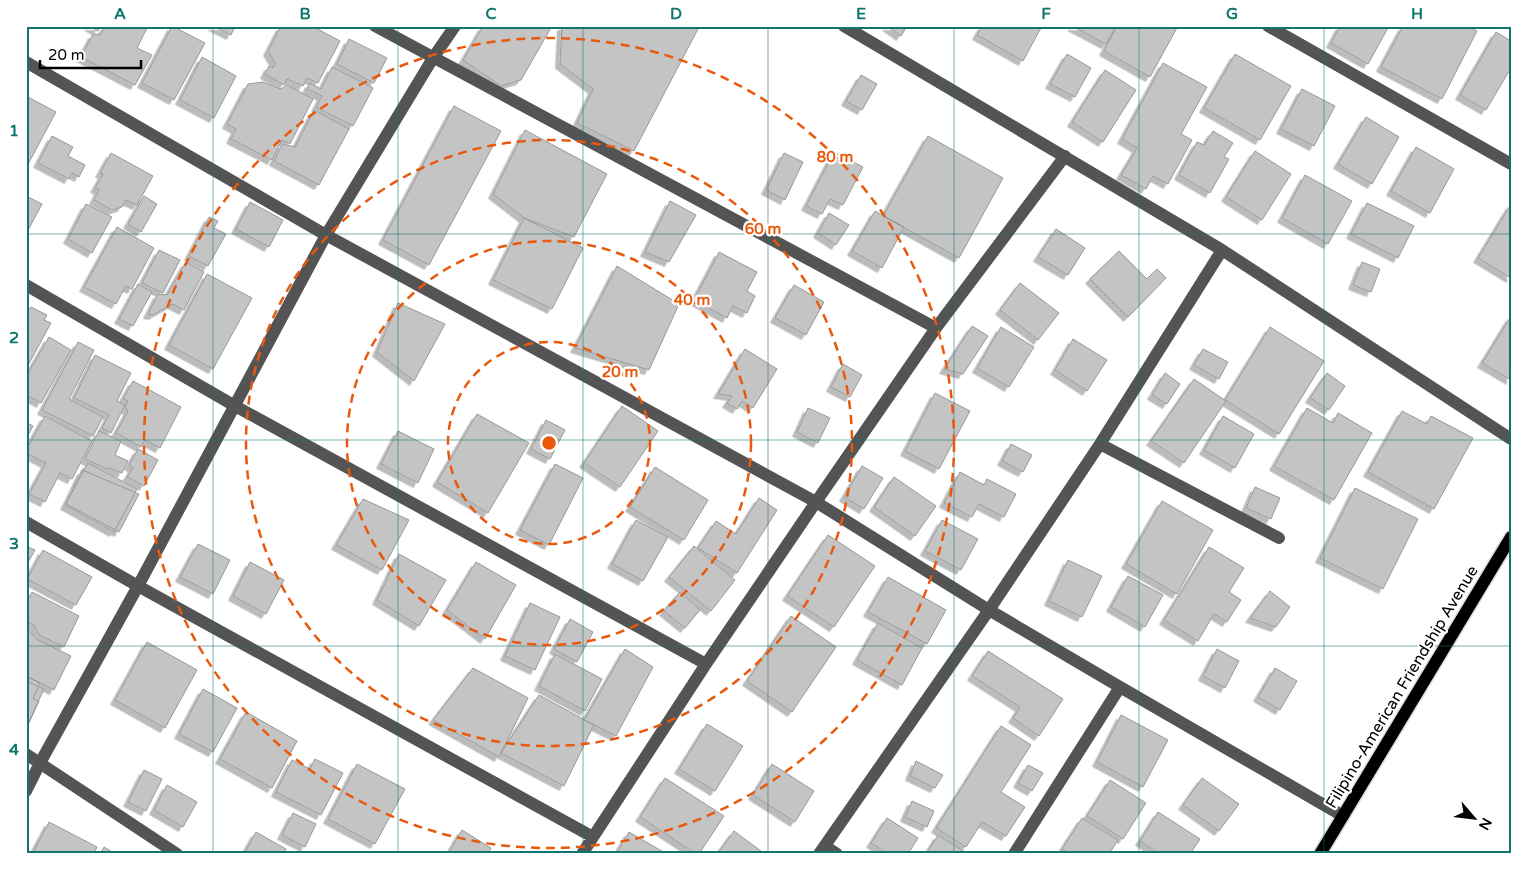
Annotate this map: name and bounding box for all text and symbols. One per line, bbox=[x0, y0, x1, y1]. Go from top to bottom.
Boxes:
text: A bbox=[114, 4, 126, 24]
text: B bbox=[299, 4, 311, 24]
text: C bbox=[485, 4, 497, 24]
text: D bbox=[670, 4, 682, 24]
text: E bbox=[856, 4, 866, 24]
text: F bbox=[1041, 4, 1051, 24]
text: G bbox=[1226, 4, 1238, 24]
text: H bbox=[1411, 4, 1423, 24]
scale bar bbox=[40, 38, 141, 70]
text: 20 m bbox=[48, 46, 85, 64]
text: 1 bbox=[9, 121, 19, 141]
text: 80 m bbox=[817, 148, 853, 166]
text: 60 m bbox=[745, 220, 781, 238]
text: 40 m bbox=[674, 291, 710, 309]
text: 2 bbox=[9, 328, 19, 348]
text: 20 m bbox=[602, 363, 638, 381]
centre of rings bbox=[540, 434, 558, 452]
text: 3 bbox=[9, 534, 19, 554]
street label: Filipino-American Friendship Avenue bbox=[1321, 562, 1483, 812]
text: 4 bbox=[9, 740, 19, 760]
north arrow bbox=[1450, 792, 1500, 842]
text: N bbox=[1475, 815, 1495, 833]

